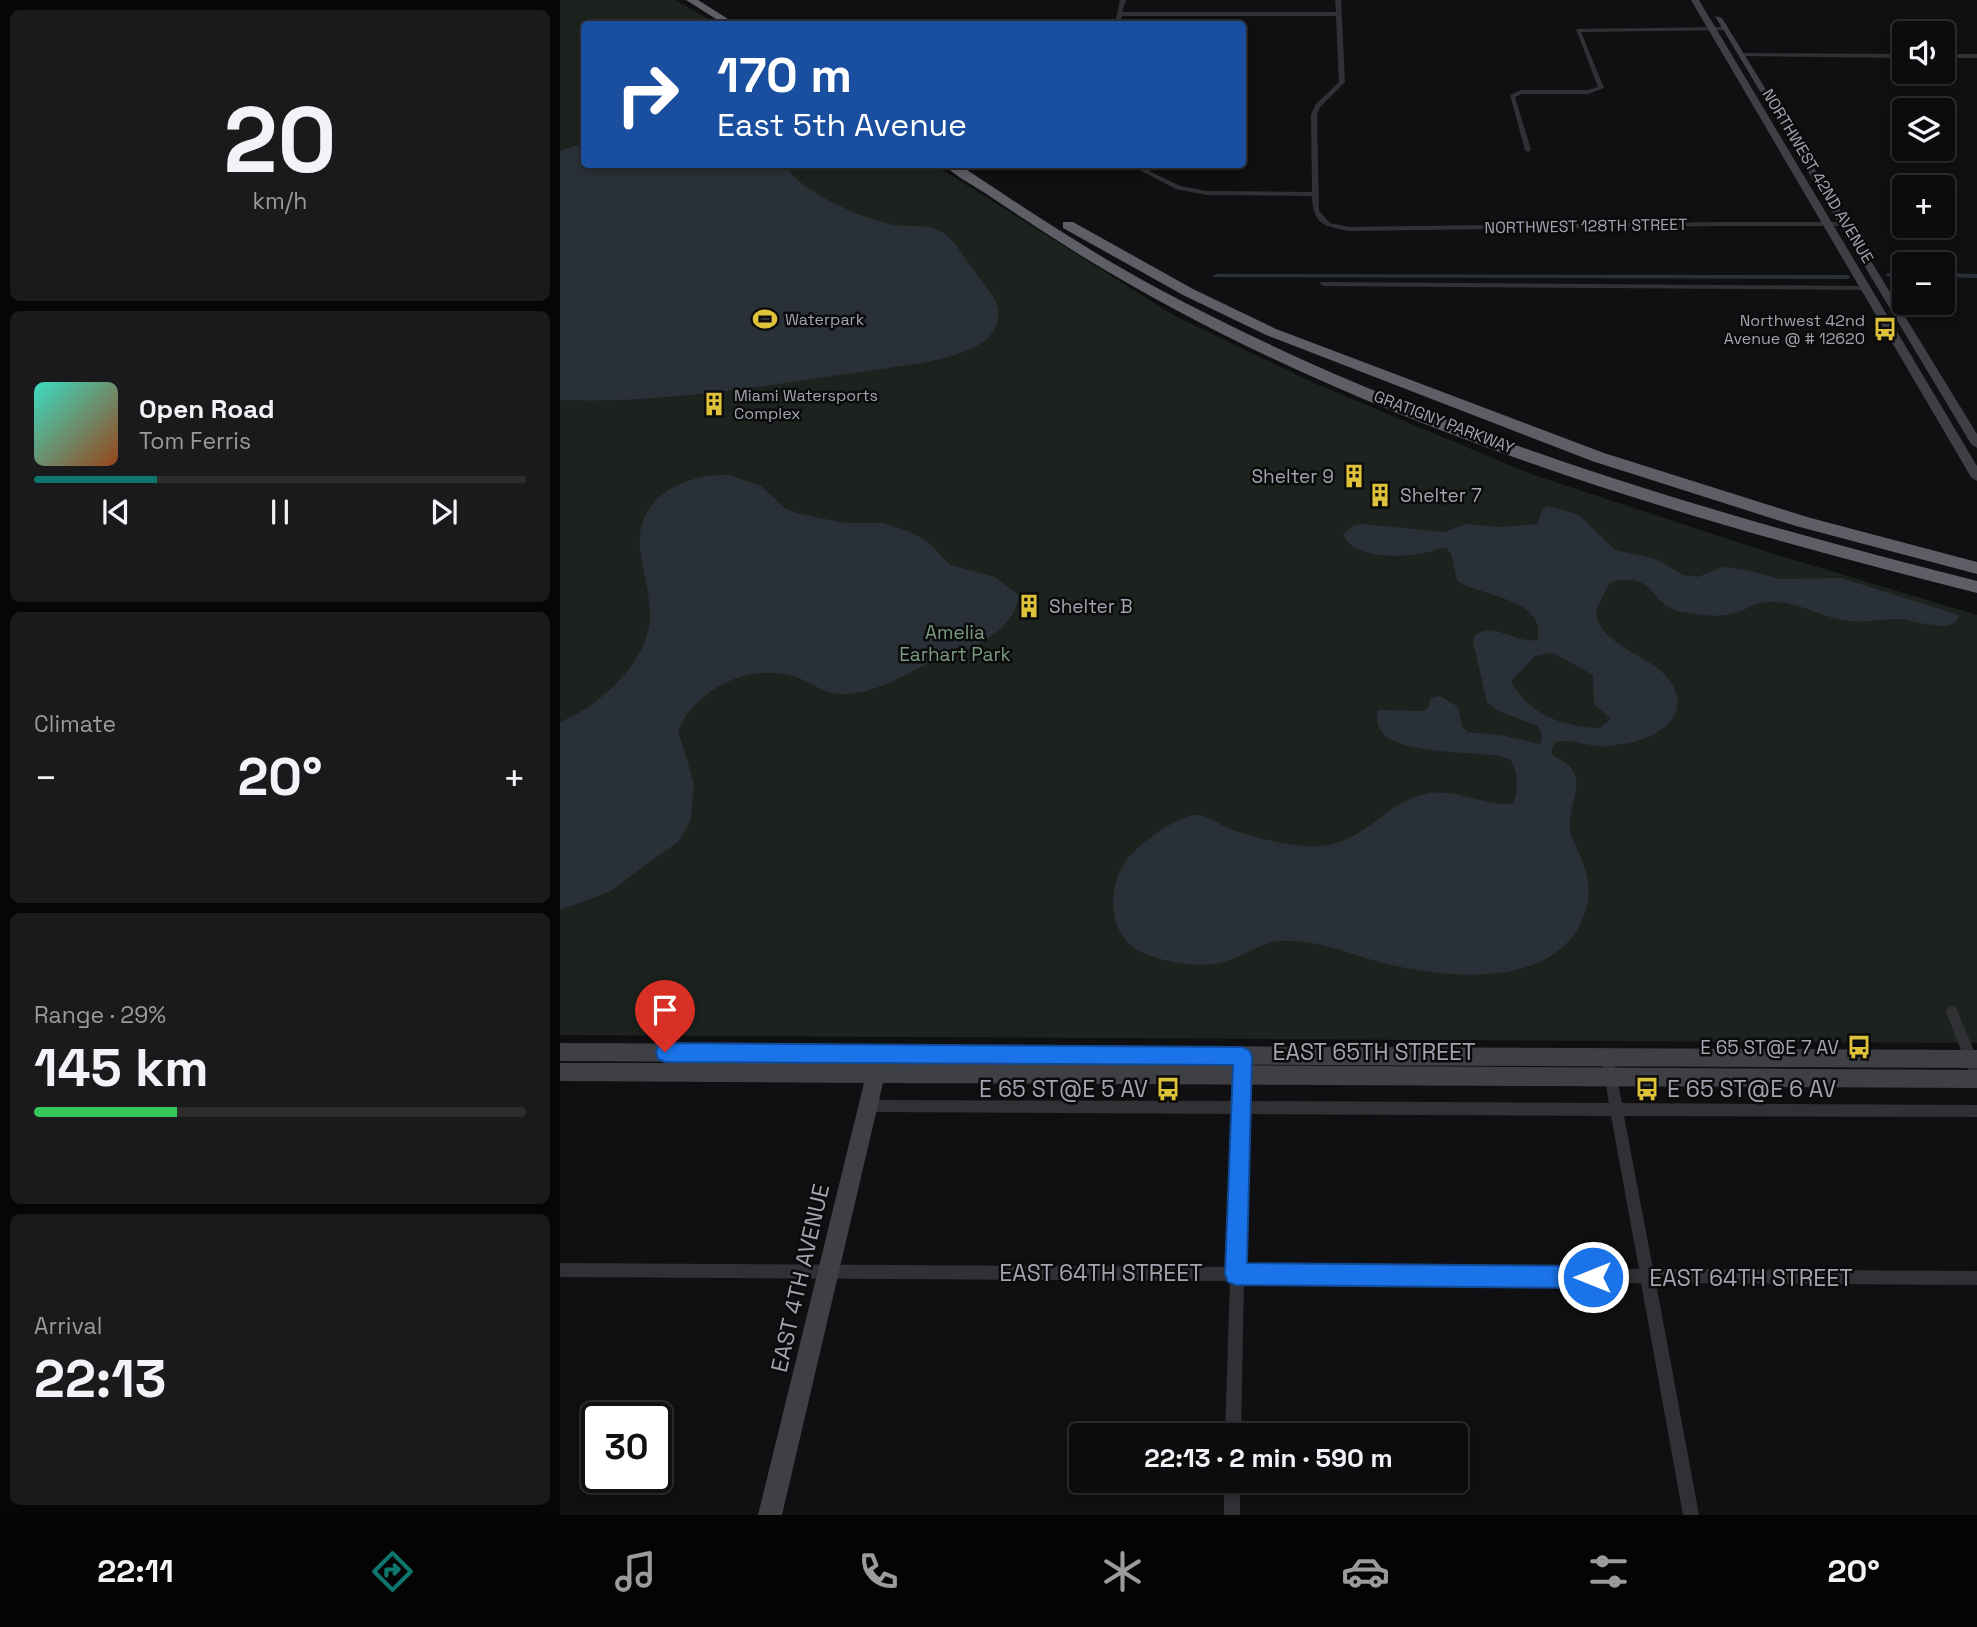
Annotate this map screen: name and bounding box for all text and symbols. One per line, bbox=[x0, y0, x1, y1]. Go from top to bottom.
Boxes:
map controls bbox=[1892, 21, 1955, 315]
button: sound bbox=[1892, 21, 1955, 84]
text: 170 m bbox=[717, 44, 852, 106]
icon: right bbox=[602, 49, 693, 140]
text: 20 bbox=[223, 82, 337, 199]
street label: NORTHWEST 42ND AVENUE bbox=[1758, 85, 1878, 267]
button: layers bbox=[1892, 98, 1955, 161]
text: East 5th Avenue bbox=[717, 105, 967, 145]
button: + bbox=[1892, 175, 1955, 238]
text: km/h bbox=[253, 186, 307, 216]
street label: NORTHWEST 128TH STREET bbox=[1484, 214, 1688, 238]
button: − bbox=[1892, 252, 1955, 315]
sports icon: Waterpark bbox=[751, 305, 779, 333]
place label: Waterpark bbox=[785, 309, 865, 330]
place label: Northwest 42nd Avenue @ # 12620 bbox=[1724, 310, 1865, 349]
bus stop icon: Northwest 42nd Avenue @ # 12620 bbox=[1871, 315, 1899, 343]
place label: Miami Watersports Complex bbox=[734, 385, 878, 424]
street label: GRATIGNY PARKWAY bbox=[1371, 386, 1517, 459]
building icon: Miami Watersports Complex bbox=[700, 390, 728, 418]
text: Open Road bbox=[139, 392, 275, 426]
text: Tom Ferris bbox=[139, 426, 251, 456]
building icon: Shelter 9 bbox=[1340, 462, 1368, 490]
place label: Shelter 9 bbox=[1251, 464, 1334, 489]
building icon: Shelter 7 bbox=[1366, 481, 1394, 509]
place label: Shelter 7 bbox=[1400, 483, 1482, 508]
icon: previous bbox=[97, 493, 135, 531]
icon: pause bbox=[261, 493, 299, 531]
icon: next bbox=[425, 493, 463, 531]
building icon: Shelter B bbox=[1015, 592, 1043, 620]
place label: Shelter B bbox=[1049, 594, 1132, 619]
park label: Amelia Earhart Park bbox=[899, 620, 1011, 667]
text: Climate bbox=[34, 709, 116, 739]
text: 20° bbox=[237, 744, 323, 810]
text: − bbox=[34, 754, 58, 802]
text: + bbox=[502, 754, 526, 802]
pin bbox=[635, 980, 695, 1052]
icon: arrive bbox=[646, 991, 684, 1029]
text: Range · 29% bbox=[34, 1000, 166, 1030]
bus stop icon: E 65 ST@E 7 AV bbox=[1845, 1033, 1873, 1061]
text: 145 km bbox=[34, 1035, 209, 1101]
place label: E 65 ST@E 7 AV bbox=[1700, 1035, 1839, 1060]
street label: EAST 65TH STREET bbox=[1273, 1037, 1475, 1067]
place label: E 65 ST@E 5 AV bbox=[979, 1074, 1148, 1104]
place label: E 65 ST@E 6 AV bbox=[1667, 1074, 1836, 1104]
bus stop icon: E 65 ST@E 5 AV bbox=[1154, 1075, 1182, 1103]
bus stop icon: E 65 ST@E 6 AV bbox=[1633, 1075, 1661, 1103]
street label: EAST 4TH AVENUE bbox=[764, 1181, 836, 1375]
position arrow bbox=[1556, 1240, 1630, 1314]
street label: EAST 64TH STREET bbox=[999, 1258, 1203, 1288]
street label: EAST 64TH STREET bbox=[1649, 1263, 1853, 1293]
text: Arrival bbox=[34, 1311, 102, 1341]
text: 22:13 bbox=[34, 1346, 166, 1412]
speed limit sign: 30 bbox=[581, 1402, 672, 1493]
text: 22:13 · 2 min · 590 m bbox=[1144, 1441, 1393, 1475]
icon: directions bbox=[368, 1547, 417, 1596]
icon: music bbox=[611, 1547, 660, 1596]
icon: phone bbox=[854, 1547, 903, 1596]
icon: climate bbox=[1098, 1547, 1147, 1596]
icon: car bbox=[1341, 1547, 1390, 1596]
icon: filters bbox=[1584, 1547, 1633, 1596]
text: 22:11 bbox=[97, 1551, 174, 1591]
text: 20° bbox=[1827, 1551, 1880, 1591]

